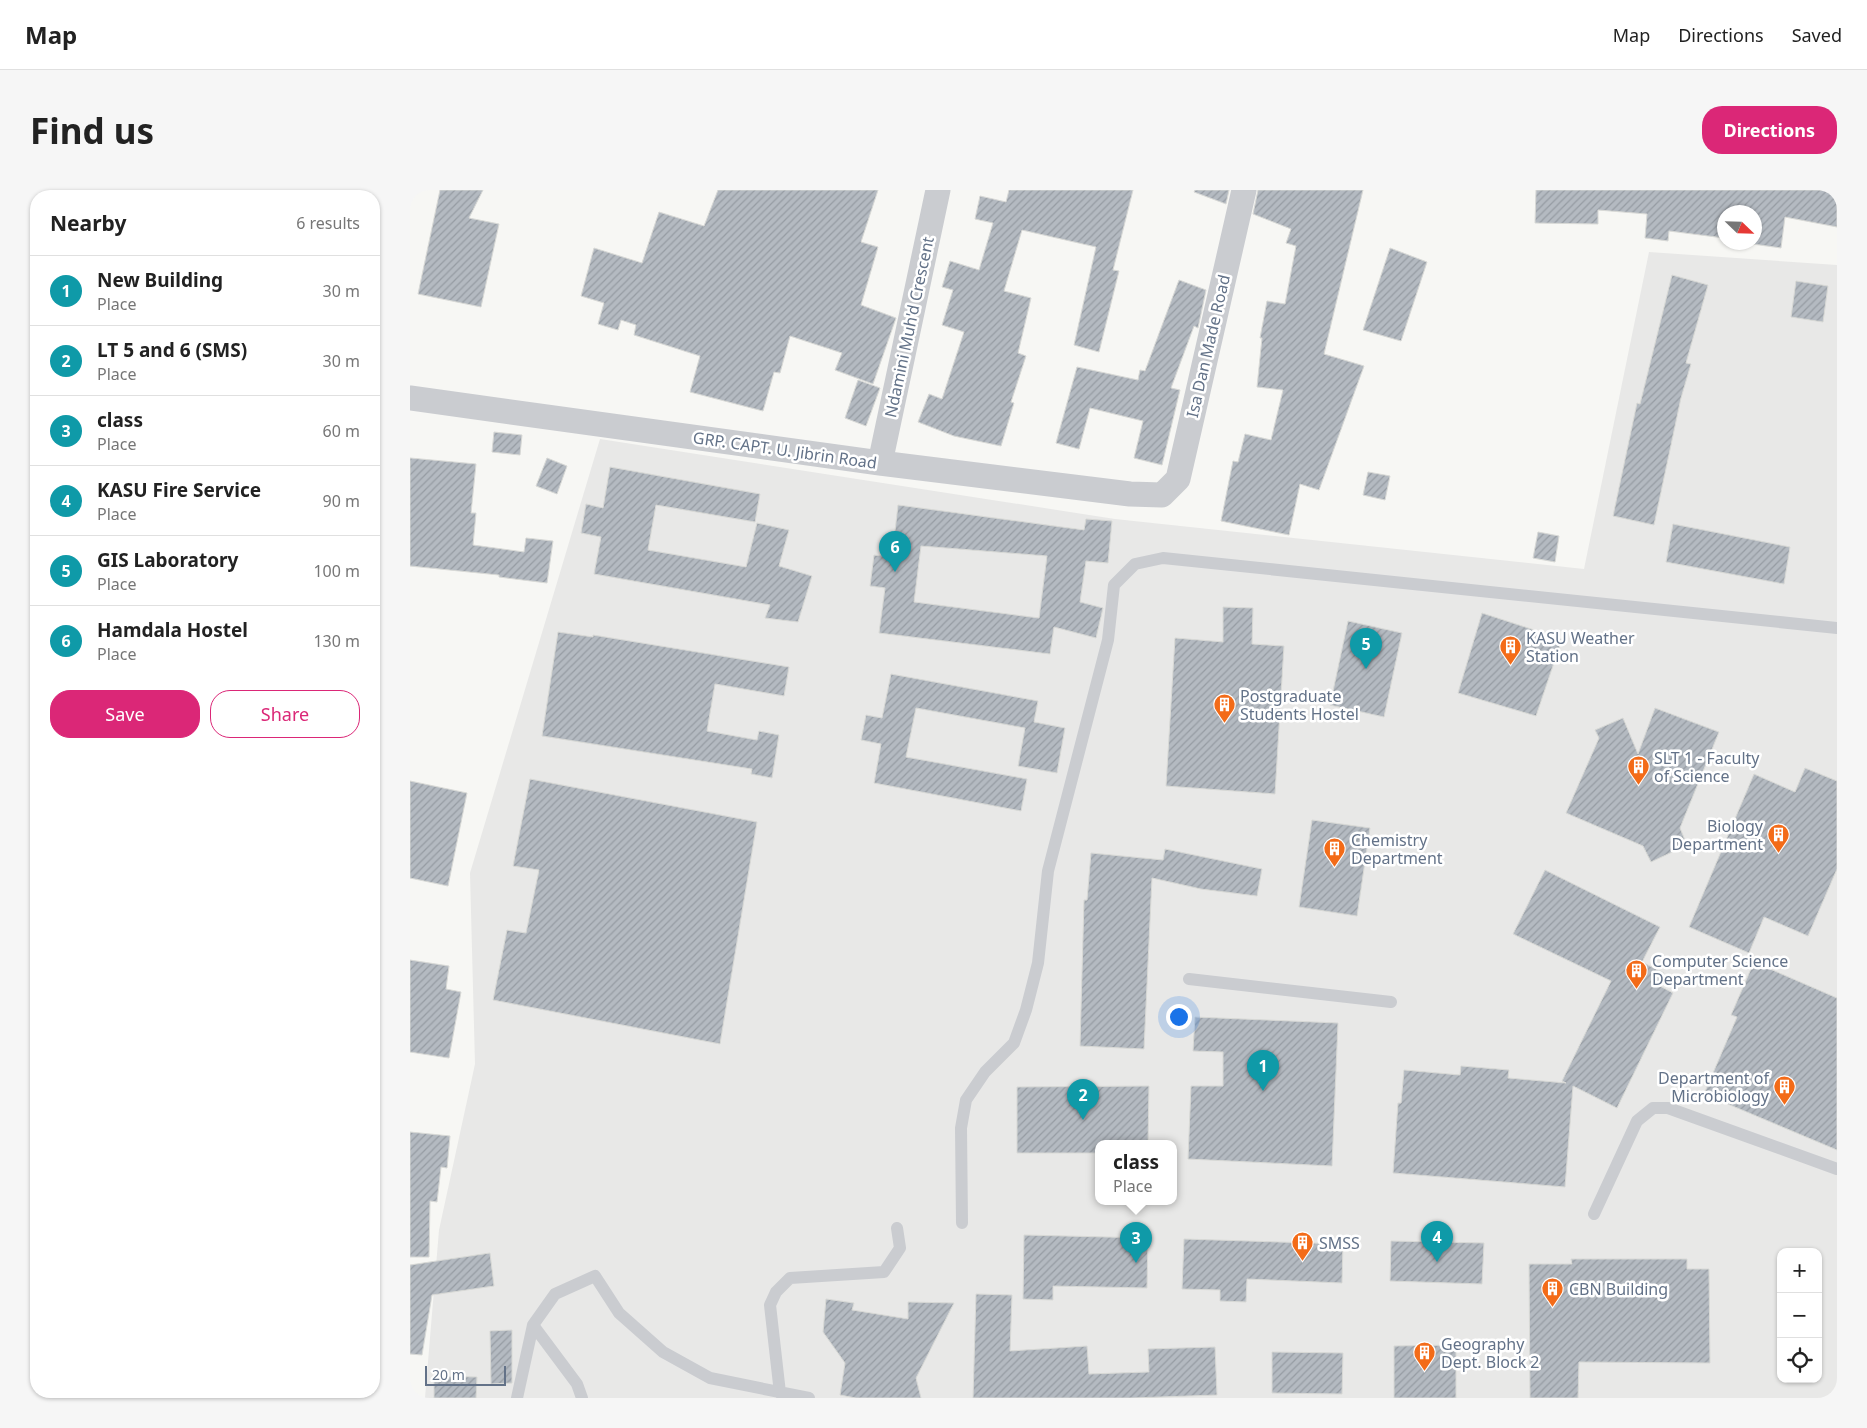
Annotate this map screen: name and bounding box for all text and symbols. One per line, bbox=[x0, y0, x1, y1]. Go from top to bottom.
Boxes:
text: Map bbox=[25, 18, 77, 51]
text: Map bbox=[1613, 23, 1650, 47]
text: Directions bbox=[1678, 23, 1764, 47]
text: Saved bbox=[1792, 23, 1842, 47]
button: Directions bbox=[1702, 106, 1837, 154]
text: Find us bbox=[30, 107, 154, 154]
north arrow bbox=[1717, 205, 1762, 250]
text: Nearby bbox=[50, 209, 126, 237]
text: 6 results bbox=[296, 212, 360, 234]
street label: Ndamini Muh'd Crescent bbox=[879, 234, 939, 420]
text: New Building bbox=[97, 267, 223, 293]
street label: Isa Dan Made Road bbox=[1181, 272, 1235, 420]
text: 1 bbox=[61, 280, 71, 302]
text: 30 m bbox=[323, 280, 360, 302]
text: Place bbox=[97, 293, 137, 315]
text: LT 5 and 6 (SMS) bbox=[97, 337, 247, 363]
text: 2 bbox=[61, 350, 71, 372]
text: 30 m bbox=[323, 350, 360, 372]
text: Place bbox=[97, 363, 137, 385]
text: class bbox=[97, 407, 143, 433]
text: 3 bbox=[61, 420, 71, 442]
text: 60 m bbox=[323, 420, 360, 442]
street label: GRP. CAPT. U. Jibrin Road bbox=[692, 426, 878, 474]
text: Place bbox=[97, 433, 137, 455]
text: KASU Fire Service bbox=[97, 477, 261, 503]
text: 4 bbox=[61, 490, 71, 512]
text: 90 m bbox=[323, 490, 360, 512]
text: Place bbox=[97, 503, 137, 525]
pin: 6 bbox=[879, 531, 911, 572]
text: GIS Laboratory bbox=[97, 547, 238, 573]
text: 5 bbox=[61, 560, 71, 582]
text: 100 m bbox=[313, 560, 360, 582]
text: Place bbox=[97, 573, 137, 595]
text: Hamdala Hostel bbox=[97, 617, 248, 643]
place label: KASU Weather Station bbox=[1526, 627, 1635, 667]
pin: 5 bbox=[1350, 628, 1382, 669]
text: 6 bbox=[61, 630, 71, 652]
text: 130 m bbox=[313, 630, 360, 652]
building icon: KASU Weather Station bbox=[1498, 635, 1522, 666]
text: Place bbox=[97, 643, 137, 665]
place label: Postgraduate Students Hostel bbox=[1240, 685, 1359, 725]
button: Save bbox=[50, 690, 200, 738]
button: Share bbox=[210, 690, 360, 738]
building icon: Postgraduate Students Hostel bbox=[1212, 693, 1236, 724]
place label: SLT 1 - Faculty of Science bbox=[1654, 747, 1760, 787]
building icon: SLT 1 - Faculty of Science bbox=[1626, 755, 1650, 786]
place label: Biology Department bbox=[1671, 815, 1764, 855]
building icon: Biology Department bbox=[1767, 823, 1791, 854]
place label: Chemistry Department bbox=[1351, 829, 1443, 869]
building icon: Chemistry Department bbox=[1323, 837, 1347, 868]
place label: Computer Science Department bbox=[1652, 950, 1788, 990]
building icon: Computer Science Department bbox=[1624, 958, 1648, 989]
your location bbox=[1166, 1004, 1192, 1030]
pin: 1 bbox=[1247, 1050, 1279, 1091]
place label: Department of Microbiology bbox=[1658, 1067, 1770, 1107]
building icon: Department of Microbiology bbox=[1773, 1075, 1797, 1106]
pin: 2 bbox=[1067, 1079, 1099, 1120]
popup bbox=[1095, 1140, 1177, 1205]
text: class bbox=[1113, 1149, 1159, 1175]
text: Place bbox=[1113, 1175, 1153, 1197]
pin: 4 bbox=[1421, 1221, 1453, 1262]
pin: 3 bbox=[1120, 1222, 1152, 1263]
building icon: SMSS bbox=[1291, 1231, 1315, 1262]
place label: SMSS bbox=[1319, 1232, 1360, 1254]
map controls bbox=[1777, 1248, 1822, 1383]
button: + bbox=[1777, 1248, 1822, 1293]
building icon: CBN Building bbox=[1541, 1277, 1565, 1308]
place label: CBN Building bbox=[1569, 1278, 1668, 1300]
button: − bbox=[1777, 1293, 1822, 1338]
place label: Geography Dept. Block 2 bbox=[1441, 1333, 1540, 1373]
button: locate bbox=[1777, 1338, 1822, 1383]
building icon: Geography Dept. Block 2 bbox=[1413, 1341, 1437, 1372]
scale bar bbox=[425, 1363, 506, 1386]
text: 20 m bbox=[432, 1365, 465, 1384]

